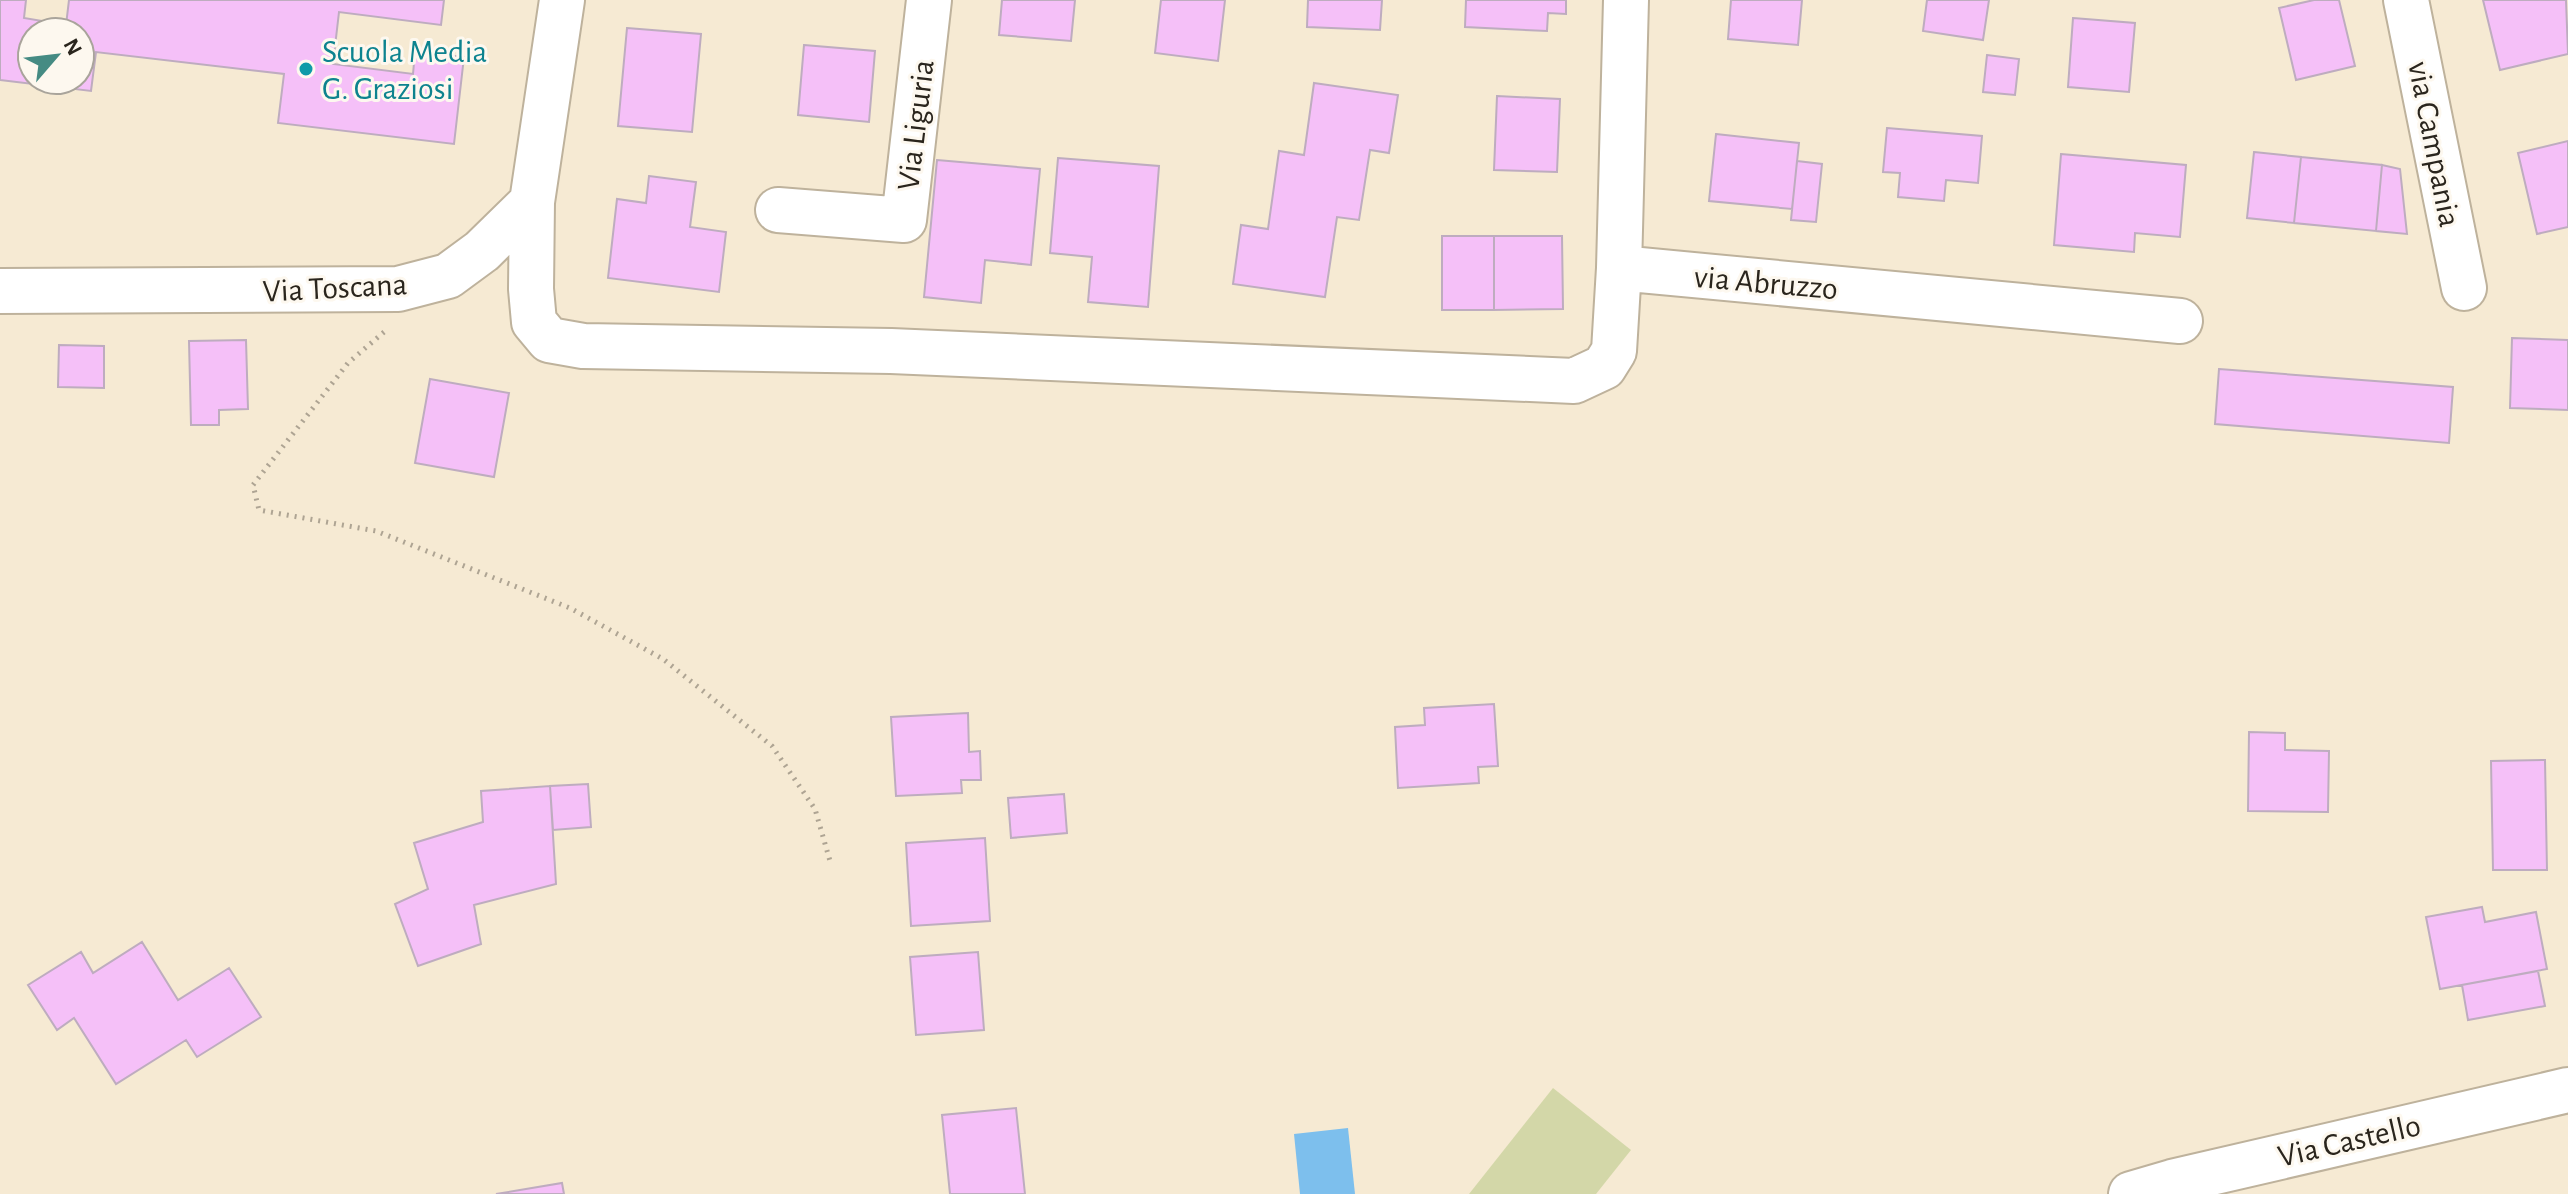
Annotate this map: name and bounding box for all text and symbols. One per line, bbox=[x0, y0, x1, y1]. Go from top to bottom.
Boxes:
north arrow bbox=[16, 16, 96, 96]
text: N bbox=[59, 35, 86, 59]
place label: Scuola Media G. Graziosi bbox=[322, 36, 487, 105]
street label: Via Liguria bbox=[892, 58, 940, 192]
street label: via Campania bbox=[2402, 59, 2466, 230]
marker: Scuola Media G. Graziosi bbox=[297, 60, 315, 78]
street label: via Abruzzo bbox=[1693, 261, 1839, 305]
street label: Via Toscana bbox=[262, 268, 408, 308]
street label: Via Castello bbox=[2275, 1109, 2424, 1173]

